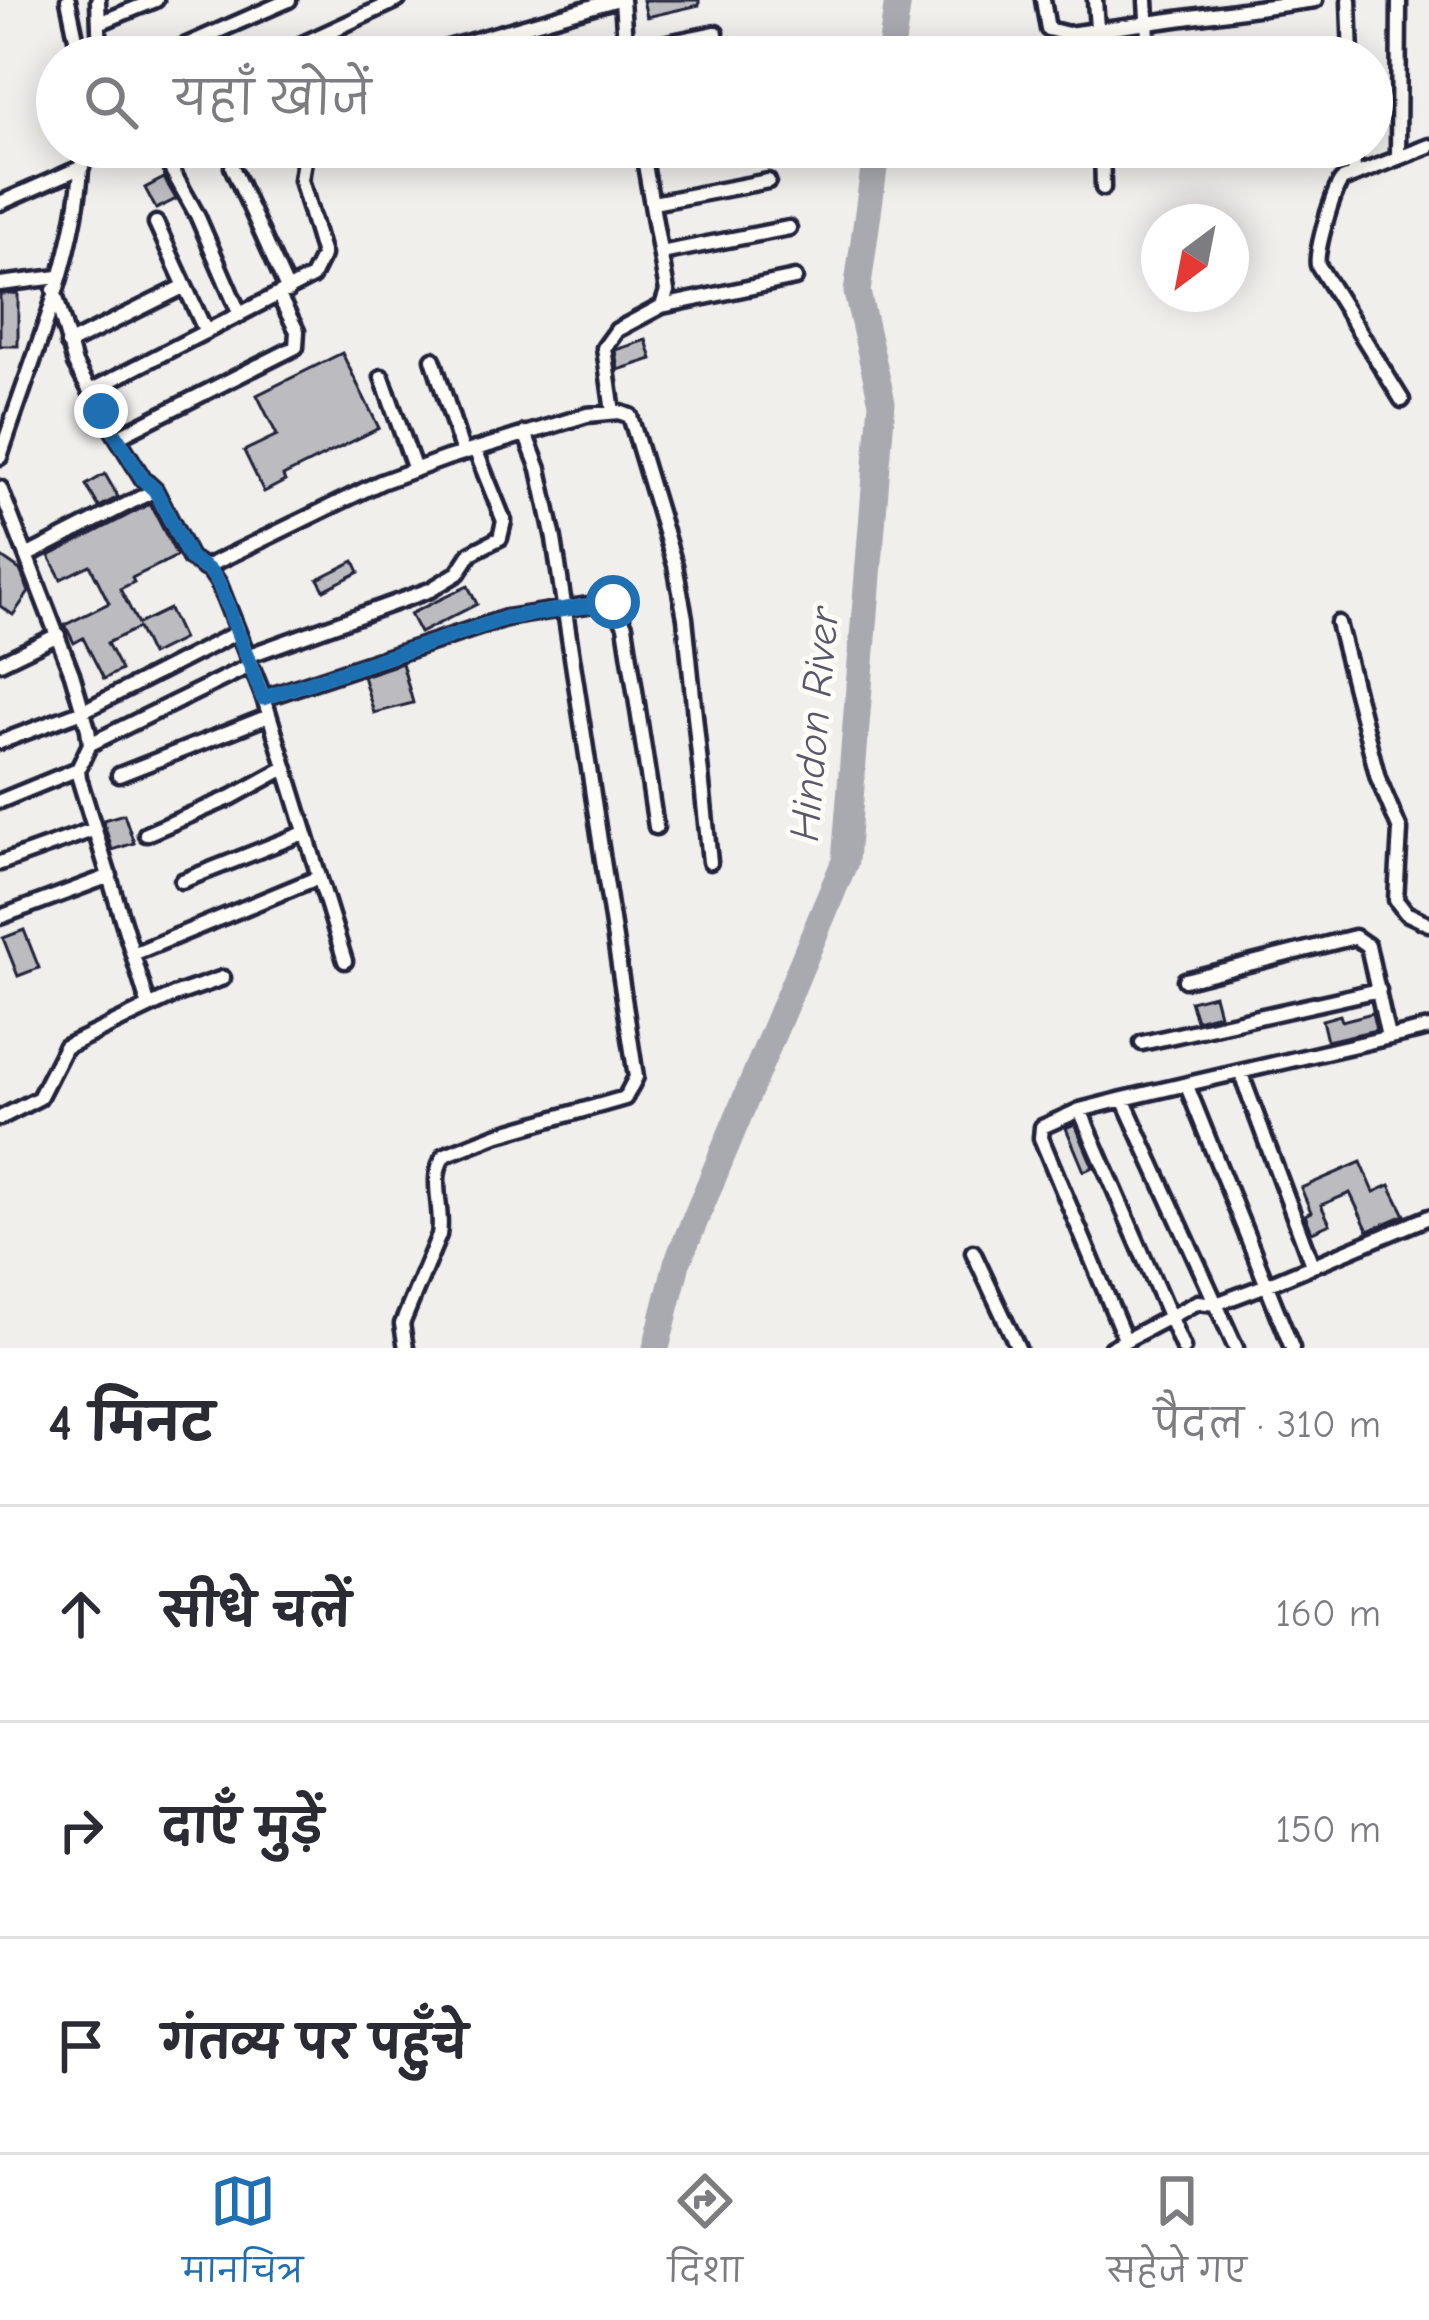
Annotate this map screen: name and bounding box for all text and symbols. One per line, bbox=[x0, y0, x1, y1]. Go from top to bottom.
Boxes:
search box bbox=[36, 36, 1393, 168]
icon: search bbox=[78, 69, 144, 135]
text: यहाँ खोजें bbox=[174, 73, 371, 125]
north arrow bbox=[1141, 204, 1249, 312]
route end bbox=[74, 384, 128, 438]
route start bbox=[586, 575, 640, 629]
water label: Hindon River bbox=[780, 603, 849, 843]
text: 4 मिनट bbox=[48, 1394, 214, 1453]
text: पैदल · 310 m bbox=[1154, 1402, 1381, 1447]
icon: ahead bbox=[48, 1581, 114, 1647]
text: सीधे चलें bbox=[162, 1585, 351, 1637]
text: 160 m bbox=[1275, 1591, 1381, 1636]
icon: right bbox=[48, 1797, 114, 1863]
text: दाएँ मुड़ें bbox=[162, 1801, 323, 1853]
text: 150 m bbox=[1275, 1807, 1381, 1852]
icon: arrive bbox=[48, 2013, 114, 2079]
text: गंतव्य पर पहुँचे bbox=[162, 2017, 468, 2069]
tab: मानचित्र bbox=[182, 2168, 303, 2307]
tab: दिशा bbox=[668, 2168, 743, 2307]
tab: सहेजे गए bbox=[1107, 2168, 1247, 2307]

